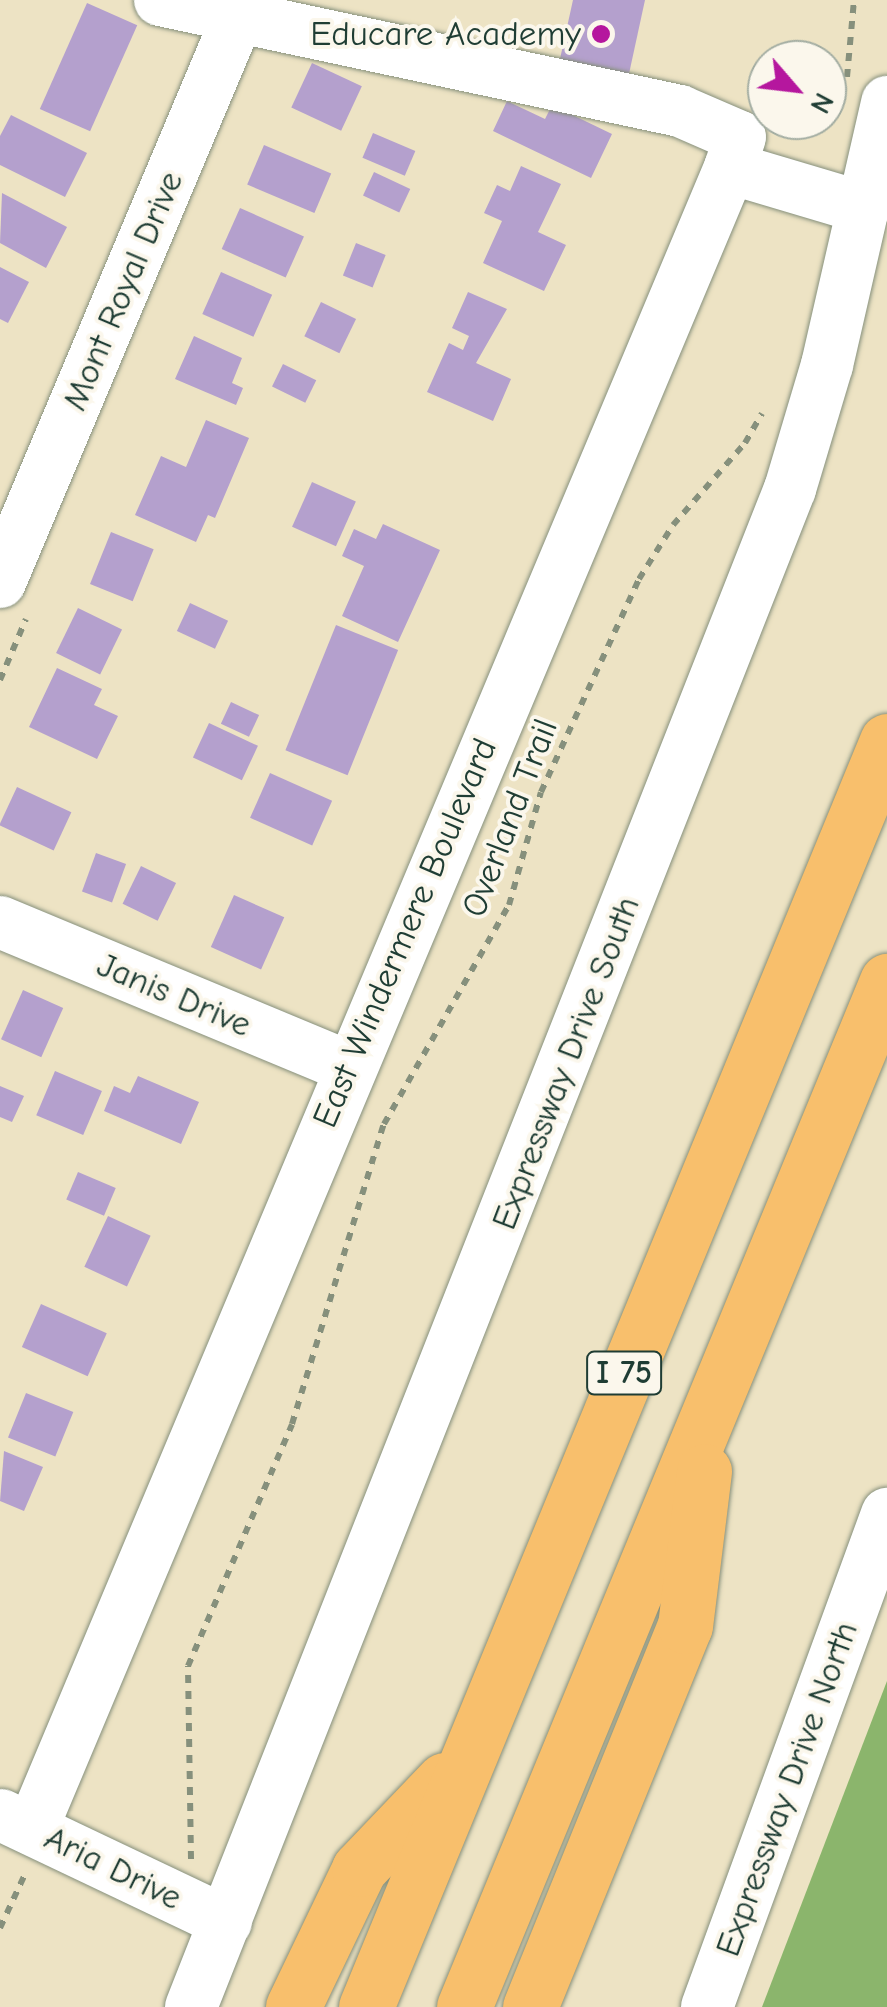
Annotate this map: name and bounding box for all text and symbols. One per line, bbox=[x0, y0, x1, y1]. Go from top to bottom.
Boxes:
place label: Educare Academy bbox=[310, 13, 581, 55]
marker: Educare Academy bbox=[590, 23, 612, 45]
north arrow bbox=[747, 40, 847, 140]
text: N bbox=[803, 88, 840, 119]
street label: Mont Royal Drive bbox=[54, 165, 192, 417]
street label: Overland Trail bbox=[453, 713, 567, 923]
street label: East Windermere Boulevard bbox=[304, 732, 506, 1134]
street label: Expressway Drive South bbox=[483, 891, 649, 1235]
street label: Janis Drive bbox=[91, 944, 257, 1046]
road number: I 75 bbox=[584, 1346, 664, 1400]
street label: Expressway Drive North bbox=[707, 1616, 867, 1962]
street label: Aria Drive bbox=[38, 1817, 188, 1919]

